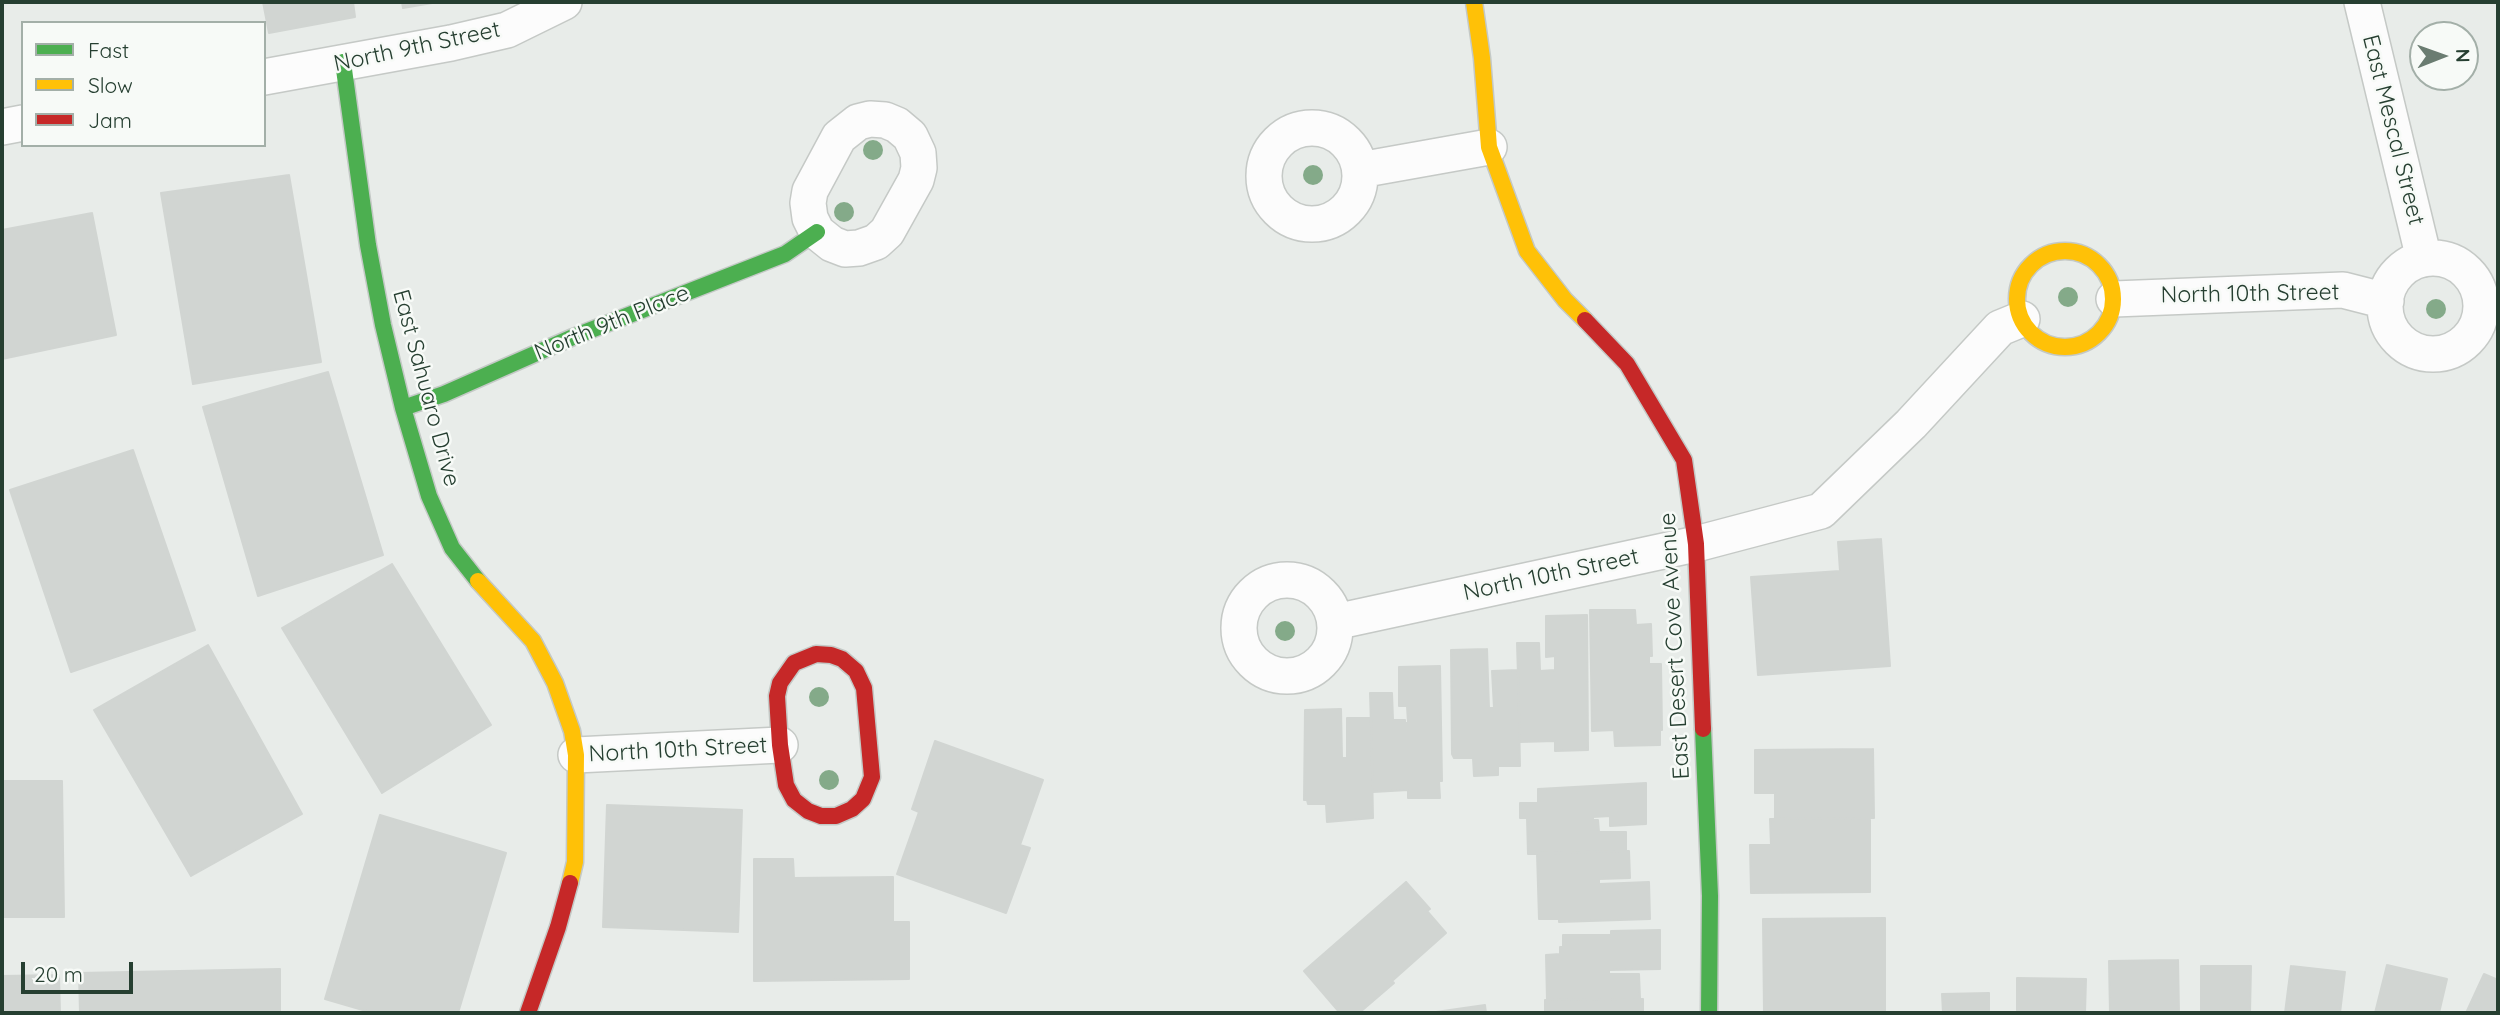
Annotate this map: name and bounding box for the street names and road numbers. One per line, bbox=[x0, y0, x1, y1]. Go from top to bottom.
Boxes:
street label: North 9th Street bbox=[331, 16, 503, 78]
street label: East Mescal Street bbox=[2356, 32, 2430, 228]
street label: North 9th Place bbox=[531, 279, 693, 367]
street label: North 10th Street bbox=[2160, 279, 2340, 309]
street label: East Sahuaro Drive bbox=[386, 287, 466, 489]
street label: East Desert Cove Avenue bbox=[1654, 512, 1696, 780]
street label: North 10th Street bbox=[1461, 543, 1641, 607]
street label: North 10th Street bbox=[588, 732, 768, 768]

